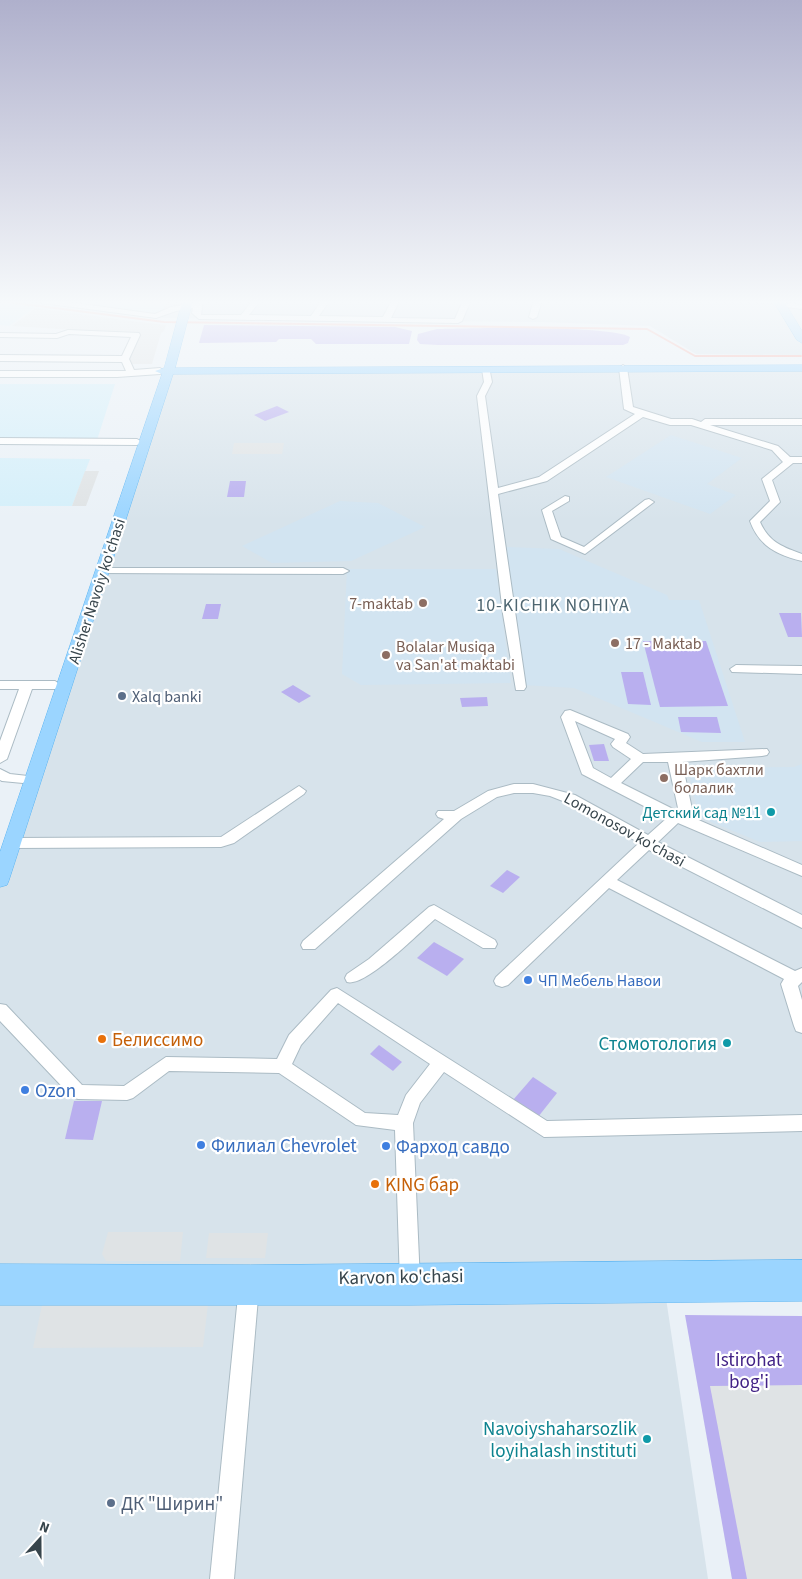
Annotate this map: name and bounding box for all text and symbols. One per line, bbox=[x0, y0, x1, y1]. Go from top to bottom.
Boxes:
street label: Alisher Navoiy ko'chasi bbox=[63, 516, 131, 667]
place label: 7-maktab bbox=[349, 593, 413, 615]
district label: 10-KICHIK NOHIYA bbox=[476, 593, 630, 618]
marker: 7-maktab bbox=[417, 597, 429, 609]
place label: 17 - Maktab bbox=[625, 633, 702, 655]
place label: Bolalar Musiqa va San'at maktabi bbox=[396, 636, 515, 676]
marker: 17 - Maktab bbox=[609, 637, 621, 649]
marker: Bolalar Musiqa va San'at maktabi bbox=[380, 649, 392, 661]
place label: Xalq banki bbox=[132, 686, 202, 708]
marker: Xalq banki bbox=[116, 690, 128, 702]
place label: Шарк бахтли болалик bbox=[674, 759, 764, 799]
marker: Шарк бахтли болалик bbox=[658, 772, 670, 784]
street label: Lomonosov ko'chasi bbox=[560, 787, 689, 872]
place label: Детский сад №11 bbox=[642, 802, 761, 824]
marker: Детский сад №11 bbox=[765, 806, 777, 818]
place label: ЧП Мебель Навои bbox=[538, 970, 661, 992]
marker: ЧП Мебель Навои bbox=[522, 974, 534, 986]
place label: Белиссимо bbox=[112, 1027, 203, 1054]
place label: Стомотология bbox=[598, 1031, 717, 1058]
marker: Белиссимо bbox=[96, 1033, 108, 1045]
marker: Стомотология bbox=[721, 1037, 733, 1049]
place label: Ozon bbox=[35, 1078, 76, 1105]
marker: Ozon bbox=[19, 1084, 31, 1096]
place label: Филиал Chevrolet bbox=[211, 1133, 357, 1160]
place label: Фарход савдо bbox=[396, 1134, 510, 1161]
marker: Филиал Chevrolet bbox=[195, 1139, 207, 1151]
marker: Фарход савдо bbox=[380, 1140, 392, 1152]
place label: KING бар bbox=[385, 1172, 459, 1199]
marker: KING бар bbox=[369, 1178, 381, 1190]
street label: Karvon ko'chasi bbox=[338, 1263, 464, 1292]
park label: Istirohat bog'i bbox=[716, 1347, 783, 1396]
place label: Navoiyshaharsozlik loyihalash instituti bbox=[483, 1416, 638, 1465]
marker: Navoiyshaharsozlik loyihalash instituti bbox=[641, 1433, 653, 1445]
place label: ДК "Ширин" bbox=[121, 1491, 223, 1518]
marker: ДК "Ширин" bbox=[105, 1497, 117, 1509]
north arrow bbox=[15, 1514, 65, 1564]
text: N bbox=[36, 1517, 52, 1539]

